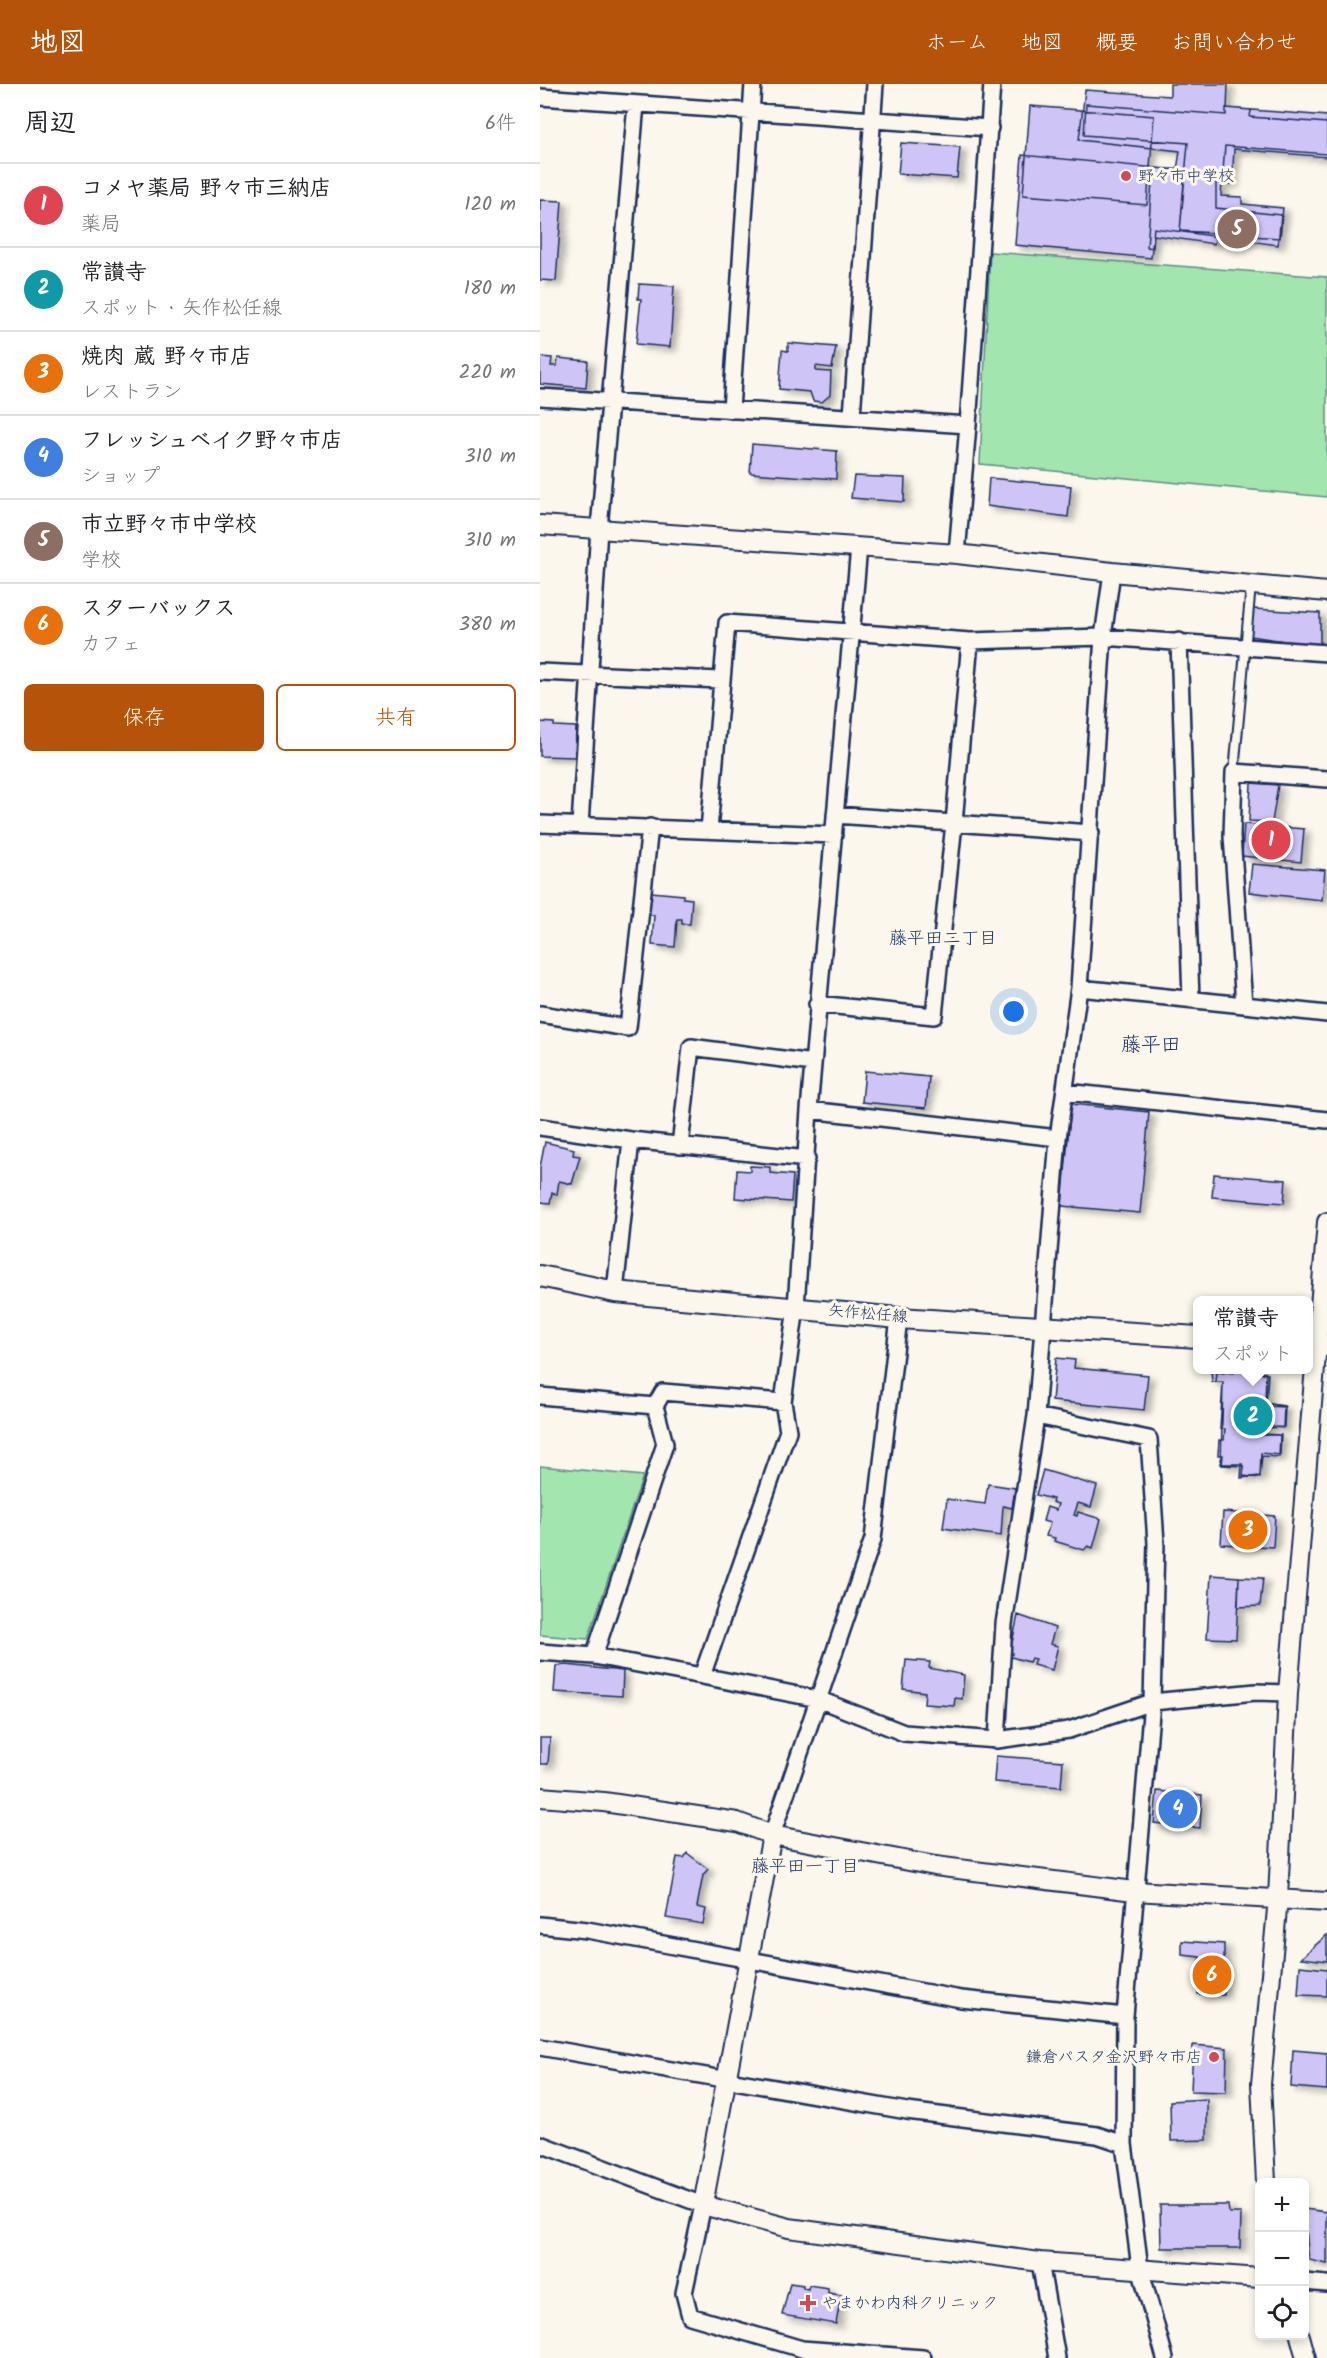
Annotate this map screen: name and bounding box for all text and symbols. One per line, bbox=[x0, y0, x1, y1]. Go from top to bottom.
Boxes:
text: 地図 bbox=[30, 21, 86, 66]
text: ホーム bbox=[926, 27, 988, 60]
text: 地図 bbox=[1021, 27, 1063, 60]
text: 概要 bbox=[1096, 27, 1138, 60]
text: お問い合わせ bbox=[1171, 27, 1297, 60]
text: 周辺 bbox=[24, 103, 76, 145]
text: 6件 bbox=[485, 108, 516, 140]
place label: 野々市中学校 bbox=[1138, 164, 1234, 189]
marker: 野々市中学校 bbox=[1119, 169, 1133, 183]
text: コメヤ薬局 野々市三納店 bbox=[81, 172, 331, 207]
text: 1 bbox=[40, 189, 47, 221]
text: 120 m bbox=[464, 189, 516, 221]
pin: 5 bbox=[1218, 206, 1256, 252]
text: 薬局 bbox=[81, 209, 121, 241]
text: 常讃寺 bbox=[81, 256, 147, 291]
text: 2 bbox=[38, 273, 49, 305]
text: 180 m bbox=[464, 273, 516, 305]
text: スポット · 矢作松任線 bbox=[81, 293, 282, 325]
text: 焼肉 蔵 野々市店 bbox=[81, 340, 252, 375]
text: 3 bbox=[38, 357, 49, 389]
text: 220 m bbox=[459, 357, 516, 389]
text: レストラン bbox=[81, 377, 183, 409]
text: フレッシュベイク野々市店 bbox=[81, 424, 343, 459]
text: 4 bbox=[38, 441, 49, 473]
text: 310 m bbox=[464, 441, 516, 473]
text: ショップ bbox=[81, 461, 160, 493]
text: 市立野々市中学校 bbox=[81, 508, 257, 543]
text: 5 bbox=[38, 525, 49, 557]
text: 310 m bbox=[464, 525, 516, 557]
text: 学校 bbox=[81, 545, 121, 577]
text: スターバックス bbox=[81, 592, 235, 627]
text: 6 bbox=[38, 609, 49, 641]
text: 380 m bbox=[459, 609, 516, 641]
text: カフェ bbox=[81, 629, 141, 661]
button: 保存 bbox=[24, 684, 264, 751]
button: 共有 bbox=[276, 684, 516, 751]
pin: 1 bbox=[1252, 818, 1290, 862]
district label: 藤平田二丁目 bbox=[889, 925, 997, 954]
your location bbox=[999, 997, 1028, 1026]
district label: 藤平田 bbox=[1121, 1030, 1181, 1062]
popup bbox=[1193, 1296, 1313, 1374]
street label: 矢作松任線 bbox=[827, 1298, 909, 1330]
text: 常讃寺 bbox=[1213, 1302, 1279, 1337]
text: スポット bbox=[1213, 1339, 1293, 1371]
pin: 2 bbox=[1234, 1394, 1272, 1438]
pin: 3 bbox=[1228, 1508, 1268, 1552]
pin: 4 bbox=[1158, 1786, 1198, 1832]
district label: 藤平田一丁目 bbox=[751, 1853, 859, 1882]
pin: 6 bbox=[1192, 1952, 1232, 1998]
place label: 鎌倉パスタ金沢野々市店 bbox=[1026, 2045, 1202, 2070]
marker: 鎌倉パスタ金沢野々市店 bbox=[1207, 2050, 1221, 2064]
map controls bbox=[1255, 2178, 1309, 2340]
button: + bbox=[1255, 2178, 1309, 2232]
button: − bbox=[1255, 2232, 1309, 2286]
button: locate bbox=[1255, 2286, 1309, 2340]
place label: やまかわ内科クリニック bbox=[822, 2291, 998, 2316]
marker: やまかわ内科クリニック bbox=[799, 2294, 817, 2312]

